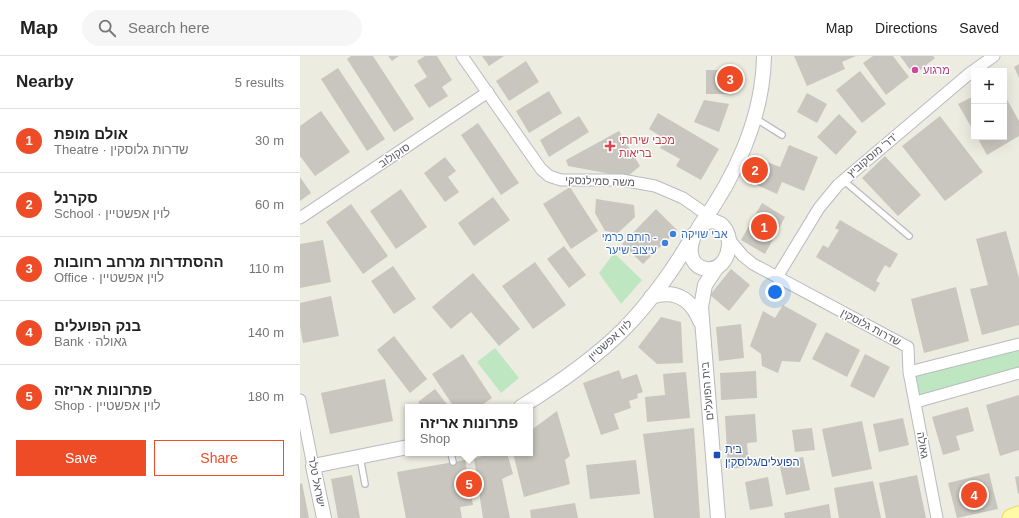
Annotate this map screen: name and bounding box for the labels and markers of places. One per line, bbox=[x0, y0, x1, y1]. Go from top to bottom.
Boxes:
pin: 3 bbox=[717, 64, 743, 94]
place label: מרגוע bbox=[923, 64, 950, 76]
marker: מרגוע bbox=[910, 65, 920, 75]
place label: מכבי שירותי בריאות bbox=[619, 134, 675, 159]
marker: מכבי שירותי בריאות bbox=[604, 140, 616, 152]
pin: 2 bbox=[742, 155, 768, 185]
pin: 1 bbox=[751, 212, 777, 242]
place label: אבי שויקה bbox=[681, 228, 728, 240]
marker: אבי שויקה bbox=[668, 229, 678, 239]
place label: רותם כרמי - עיצוב שיער bbox=[602, 231, 657, 256]
marker: רותם כרמי - עיצוב שיער bbox=[660, 238, 670, 248]
place label: בית הפועלים/גלוסקין bbox=[725, 443, 799, 468]
marker: בית הפועלים/גלוסקין bbox=[712, 450, 722, 460]
pin: 5 bbox=[456, 469, 482, 499]
pin: 4 bbox=[961, 480, 987, 510]

